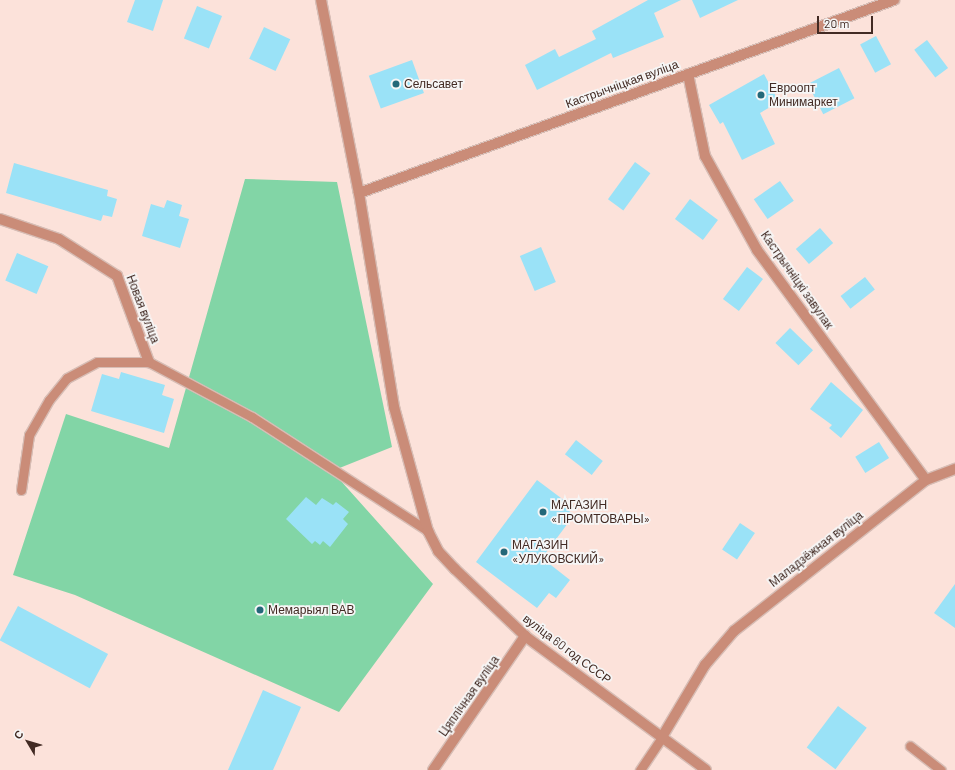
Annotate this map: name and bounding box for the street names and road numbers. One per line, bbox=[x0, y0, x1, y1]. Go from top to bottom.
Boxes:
street label: Кастрычніцкая вуліца bbox=[564, 57, 680, 111]
street label: Кастрычніцкі завулак bbox=[758, 228, 836, 332]
street label: Новая вуліца bbox=[123, 273, 163, 345]
street label: Маладзёжная вуліца bbox=[766, 508, 866, 590]
street label: вуліца 60 год СССР bbox=[520, 611, 614, 687]
street label: Цяплічная вуліца bbox=[436, 653, 502, 739]

